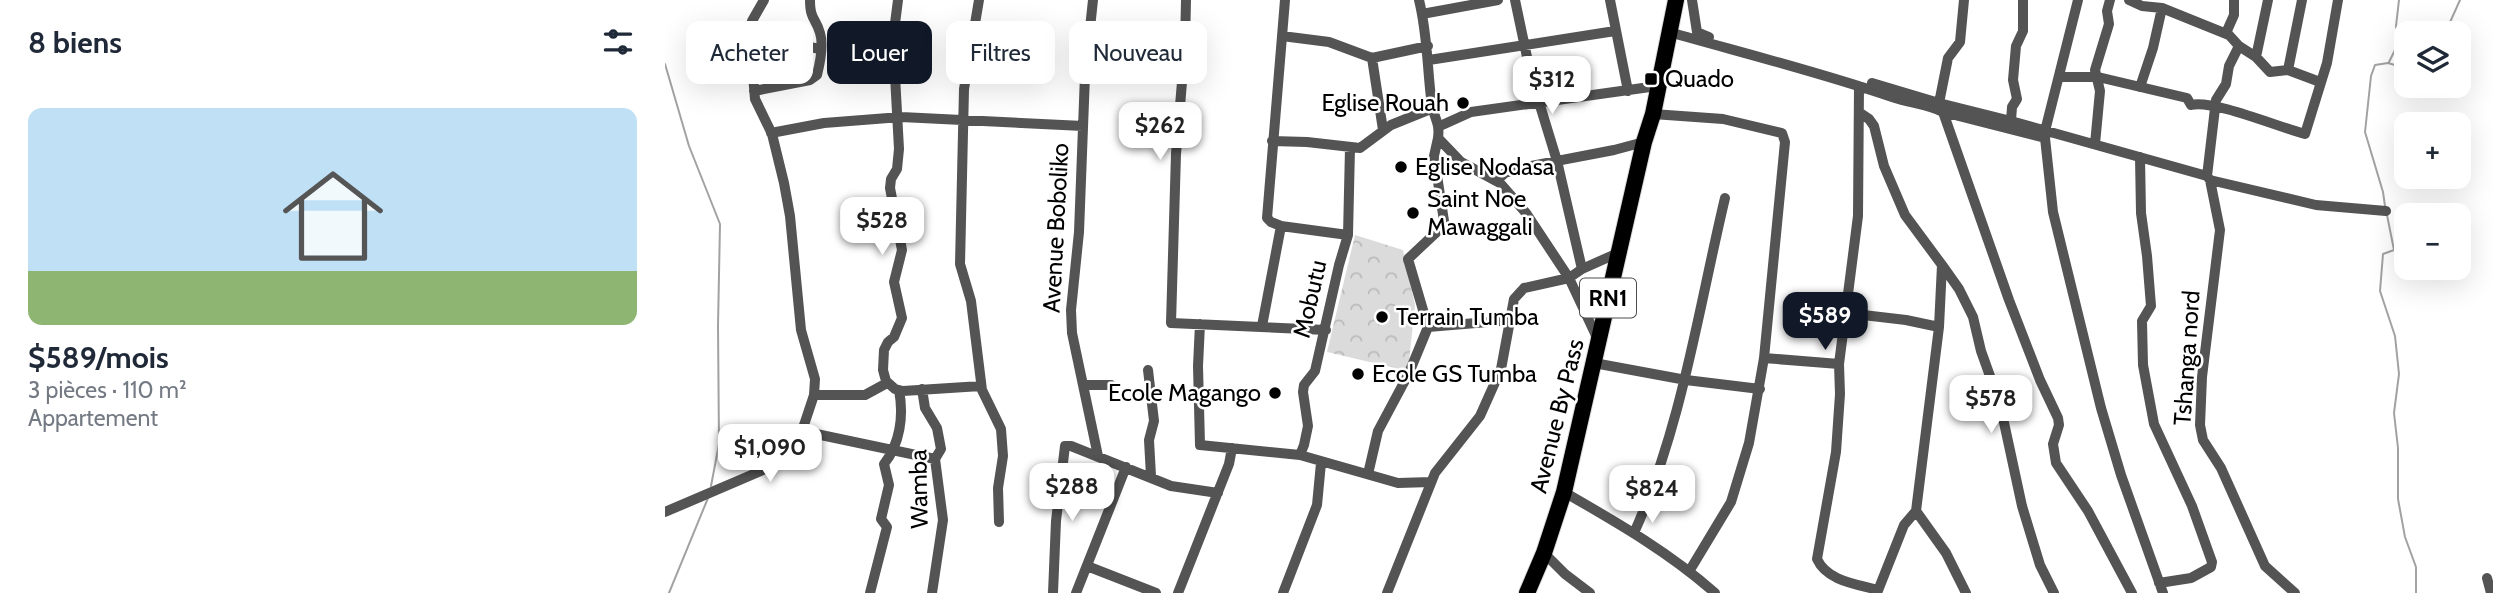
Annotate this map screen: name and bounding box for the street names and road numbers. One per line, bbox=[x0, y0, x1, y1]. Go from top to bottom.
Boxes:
street label: Avenue Boboliko bbox=[1037, 142, 1074, 313]
street label: Mobutu bbox=[1287, 257, 1333, 341]
road number: RN1 bbox=[1580, 278, 1636, 318]
street label: Tshanga nord bbox=[2167, 289, 2206, 426]
street label: Avenue By Pass bbox=[1523, 336, 1590, 496]
street label: Wamba bbox=[903, 449, 934, 529]

